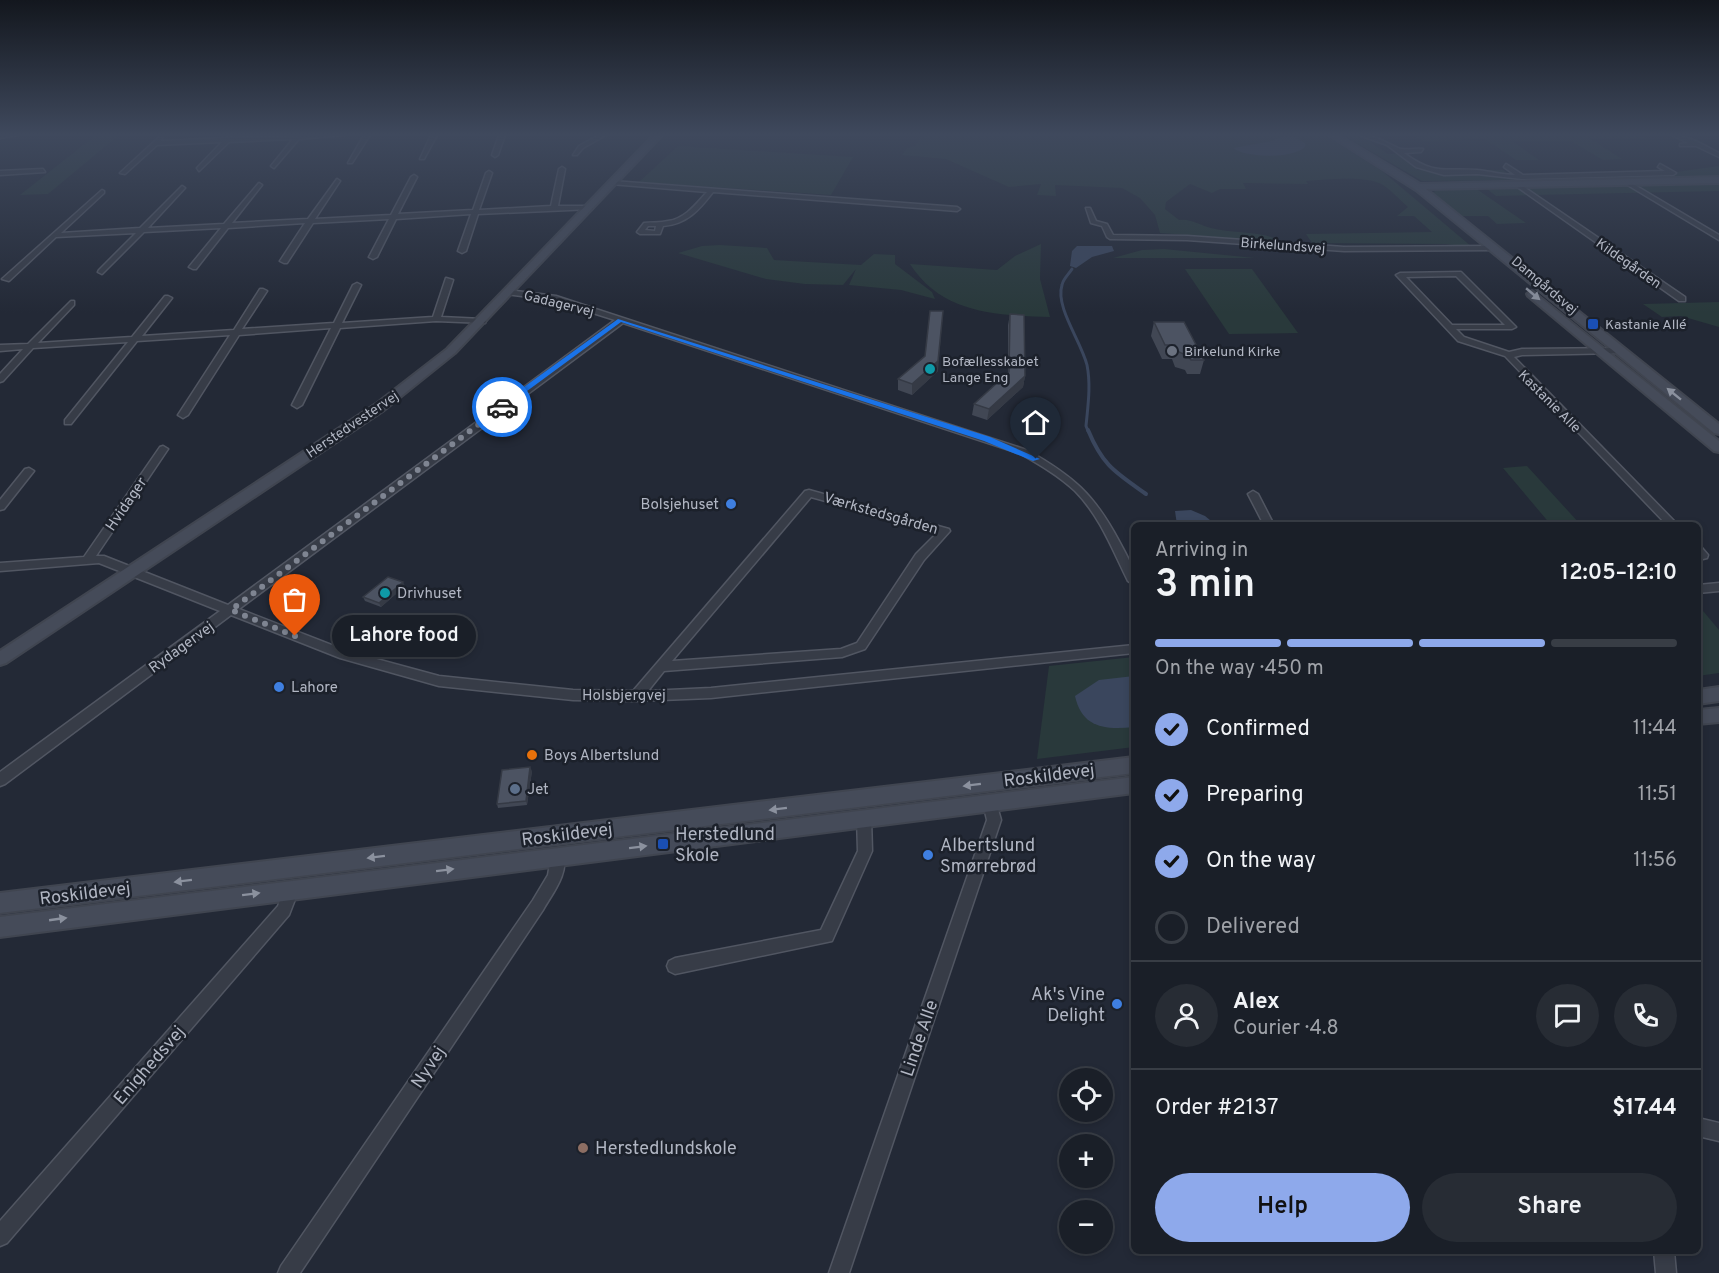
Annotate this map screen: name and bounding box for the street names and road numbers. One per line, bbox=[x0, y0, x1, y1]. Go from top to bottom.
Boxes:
street label: Birkelundsvej bbox=[1240, 235, 1326, 258]
street label: Kildegården bbox=[1592, 236, 1664, 293]
street label: Damgårdsvej bbox=[1507, 253, 1581, 319]
street label: Gadagervej bbox=[522, 288, 596, 321]
street label: Kastanie Alle bbox=[1514, 367, 1584, 437]
street label: Herstedvestervej bbox=[304, 388, 402, 462]
street label: Hvidager bbox=[102, 474, 152, 535]
street label: Værkstedsgården bbox=[821, 489, 940, 540]
street label: Rydagervej bbox=[145, 618, 218, 678]
street label: Holsbjergvej bbox=[582, 687, 666, 706]
street label: Roskildevej bbox=[1002, 759, 1096, 793]
street label: Roskildevej bbox=[520, 818, 614, 852]
street label: Roskildevej bbox=[38, 877, 132, 911]
street label: Linde Alle bbox=[897, 997, 944, 1080]
street label: Enighedsvej bbox=[109, 1022, 191, 1110]
street label: Nyvej bbox=[407, 1042, 452, 1093]

